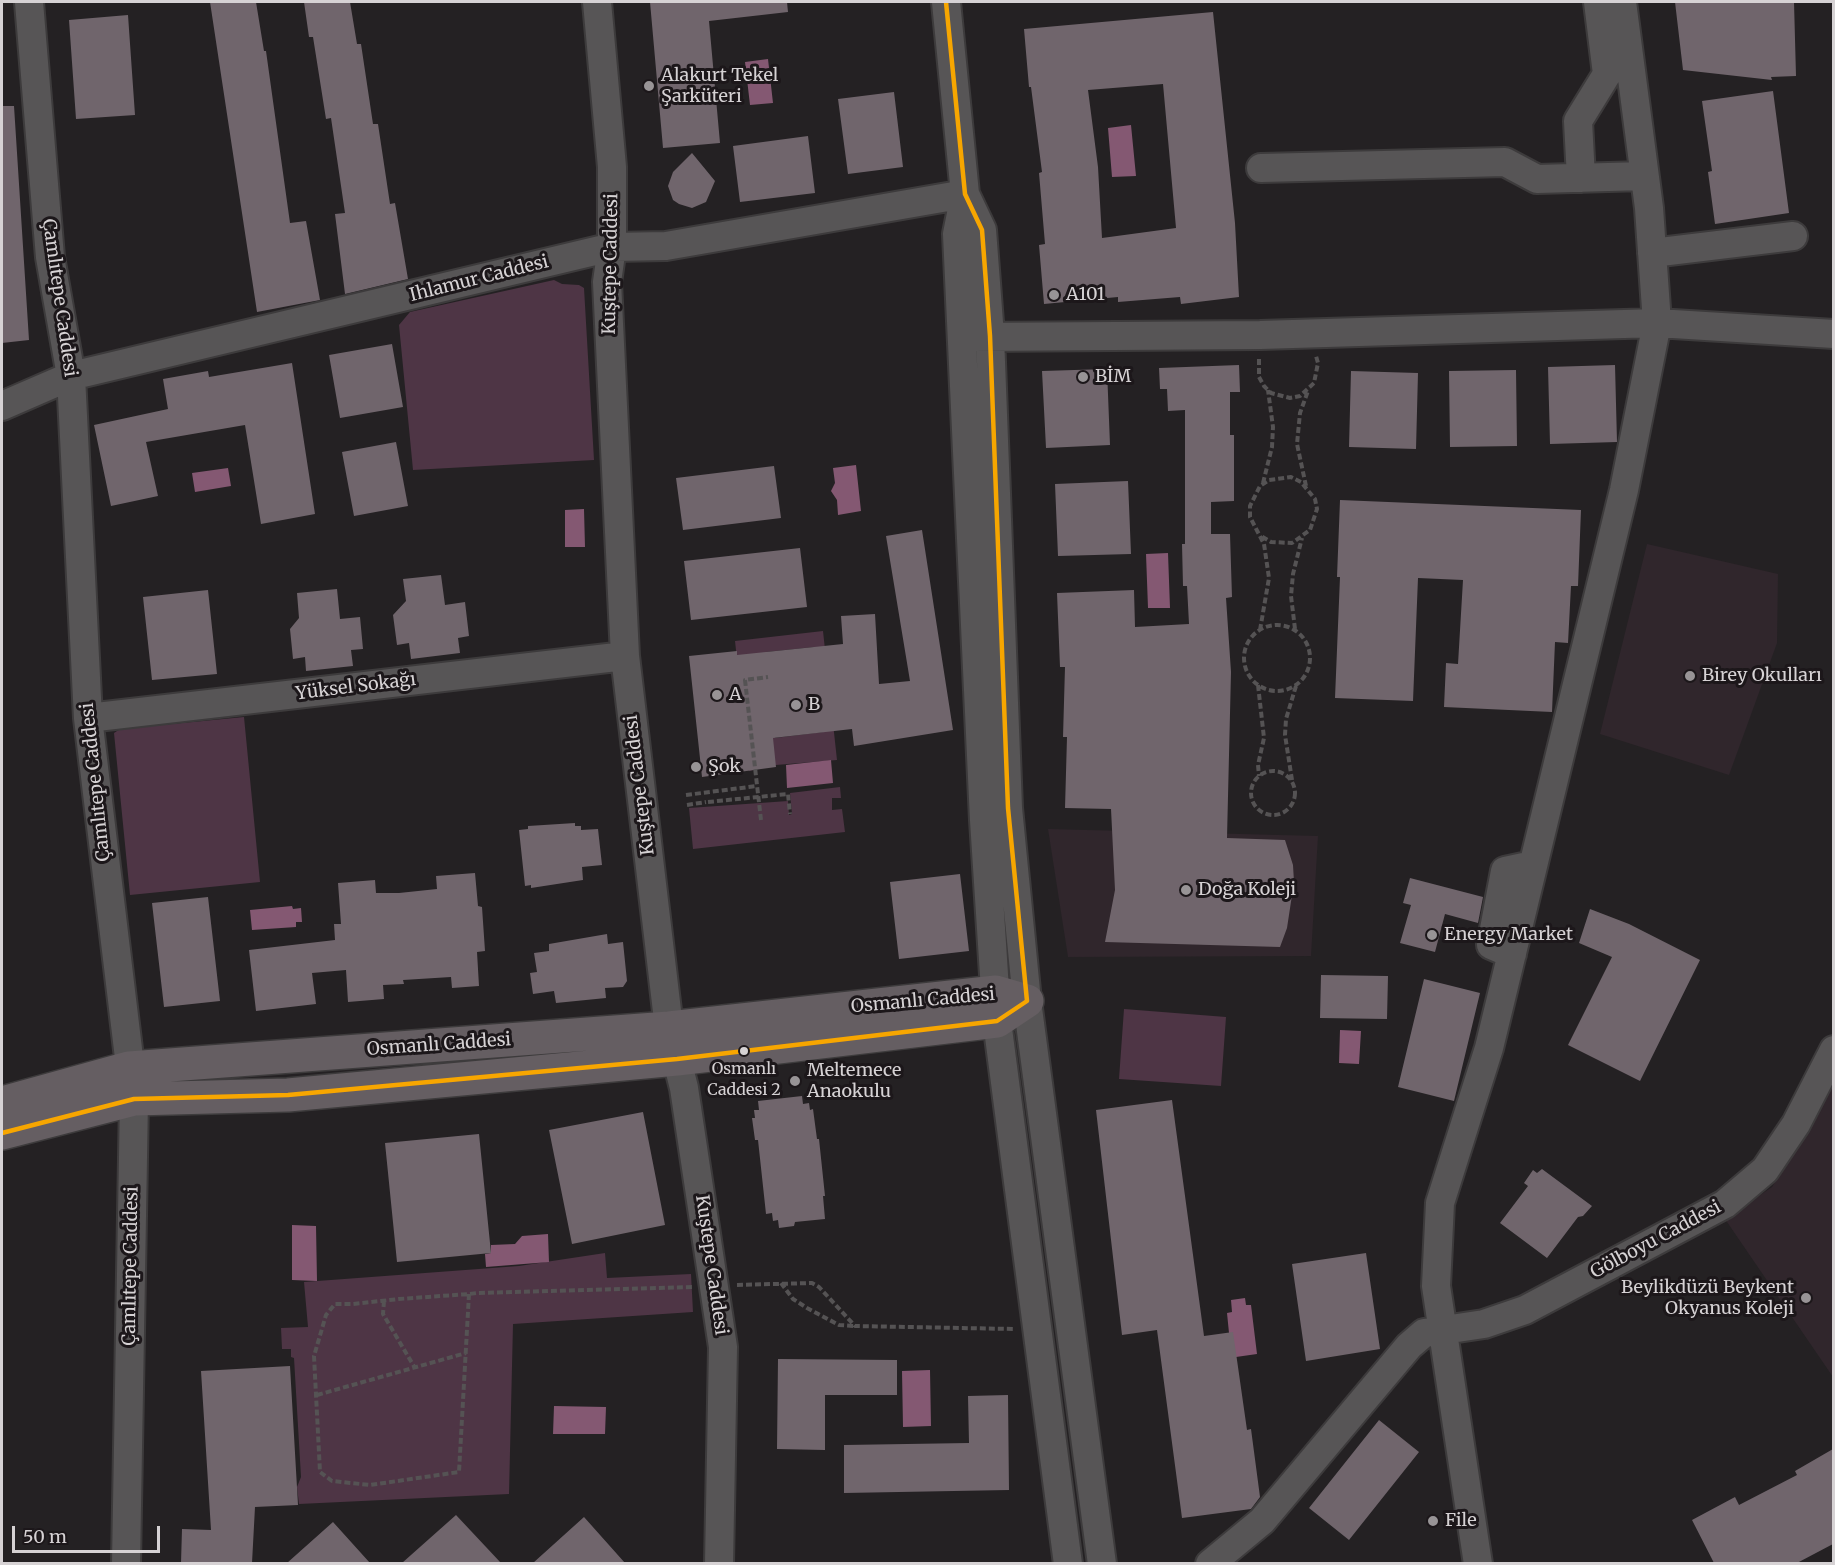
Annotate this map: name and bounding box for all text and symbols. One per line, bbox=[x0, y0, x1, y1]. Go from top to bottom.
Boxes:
place label: Alakurt Tekel Şarküteri bbox=[661, 65, 778, 107]
marker: Alakurt Tekel Şarküteri bbox=[642, 79, 656, 93]
street label: Kuştepe Caddesi bbox=[599, 193, 623, 335]
street label: Çamlıtepe Caddesi bbox=[37, 218, 81, 378]
street label: Ihlamur Caddesi bbox=[407, 251, 551, 307]
place label: A101 bbox=[1066, 284, 1105, 306]
marker: A101 bbox=[1047, 288, 1061, 302]
place label: BİM bbox=[1095, 366, 1131, 388]
marker: BİM bbox=[1076, 370, 1090, 384]
place label: Birey Okulları bbox=[1702, 665, 1822, 687]
street label: Yüksel Sokağı bbox=[295, 669, 417, 705]
marker: Birey Okulları bbox=[1683, 669, 1697, 683]
place label: A bbox=[729, 684, 742, 706]
marker: A bbox=[710, 688, 724, 702]
place label: B bbox=[808, 694, 820, 716]
marker: B bbox=[789, 698, 803, 712]
street label: Çamlıtepe Caddesi bbox=[77, 702, 115, 862]
street label: Kuştepe Caddesi bbox=[621, 714, 659, 856]
place label: Şok bbox=[708, 756, 741, 778]
marker: Şok bbox=[689, 760, 703, 774]
place label: Doğa Koleji bbox=[1198, 879, 1296, 901]
marker: Doğa Koleji bbox=[1179, 883, 1193, 897]
place label: Energy Market bbox=[1444, 924, 1573, 946]
marker: Energy Market bbox=[1425, 928, 1439, 942]
street label: Osmanlı Caddesi bbox=[850, 984, 996, 1018]
street label: Osmanlı Caddesi bbox=[366, 1029, 512, 1061]
marker: Osmanlı Caddesi 2 bbox=[738, 1045, 750, 1057]
place label: Osmanlı Caddesi 2 bbox=[707, 1059, 781, 1097]
place label: Meltemece Anaokulu bbox=[807, 1060, 901, 1102]
marker: Meltemece Anaokulu bbox=[788, 1074, 802, 1088]
street label: Çamlıtepe Caddesi bbox=[119, 1186, 143, 1346]
street label: Kuştepe Caddesi bbox=[690, 1194, 732, 1336]
street label: Gölboyu Caddesi bbox=[1587, 1197, 1725, 1283]
place label: Beylikdüzü Beykent Okyanus Koleji bbox=[1621, 1277, 1794, 1320]
marker: Beylikdüzü Beykent Okyanus Koleji bbox=[1799, 1291, 1813, 1305]
place label: File bbox=[1445, 1510, 1477, 1532]
scale bar bbox=[15, 1514, 164, 1552]
marker: File bbox=[1426, 1514, 1440, 1528]
text: 50 m bbox=[23, 1525, 67, 1548]

